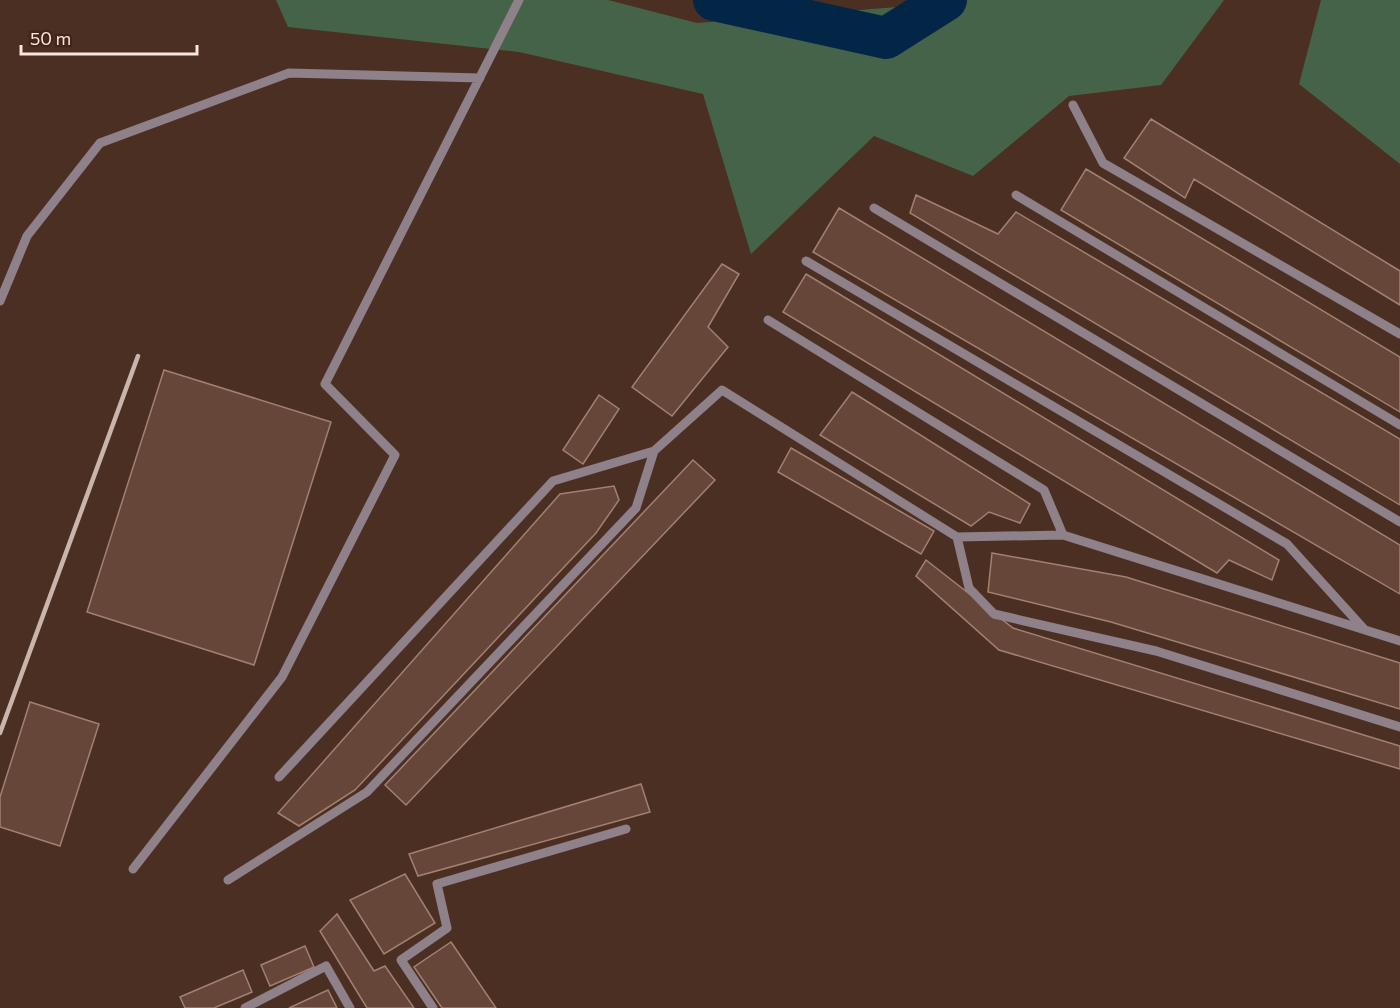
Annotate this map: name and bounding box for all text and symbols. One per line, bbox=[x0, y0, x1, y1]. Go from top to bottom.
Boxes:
scale bar bbox=[21, 18, 196, 56]
text: 50 m bbox=[30, 27, 71, 49]

